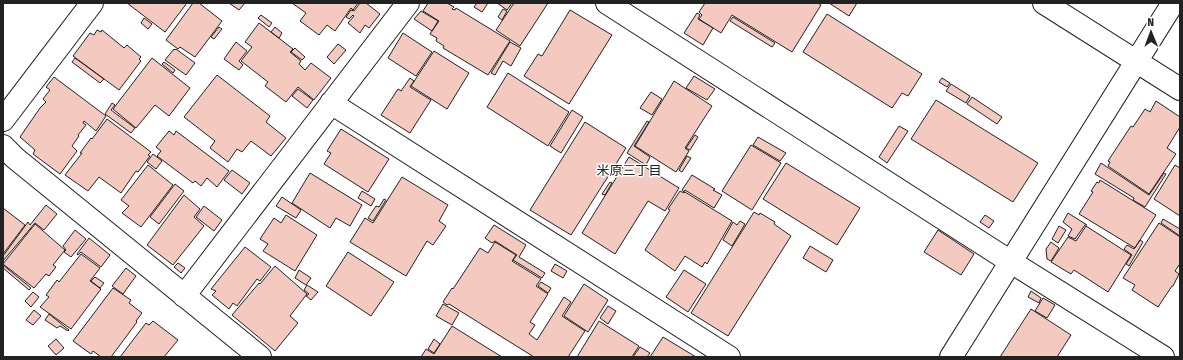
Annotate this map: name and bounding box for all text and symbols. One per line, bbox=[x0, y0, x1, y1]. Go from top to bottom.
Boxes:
north arrow bbox=[1131, 12, 1171, 52]
text: N bbox=[1147, 16, 1154, 29]
district label: 米原三丁目 bbox=[596, 163, 662, 178]

